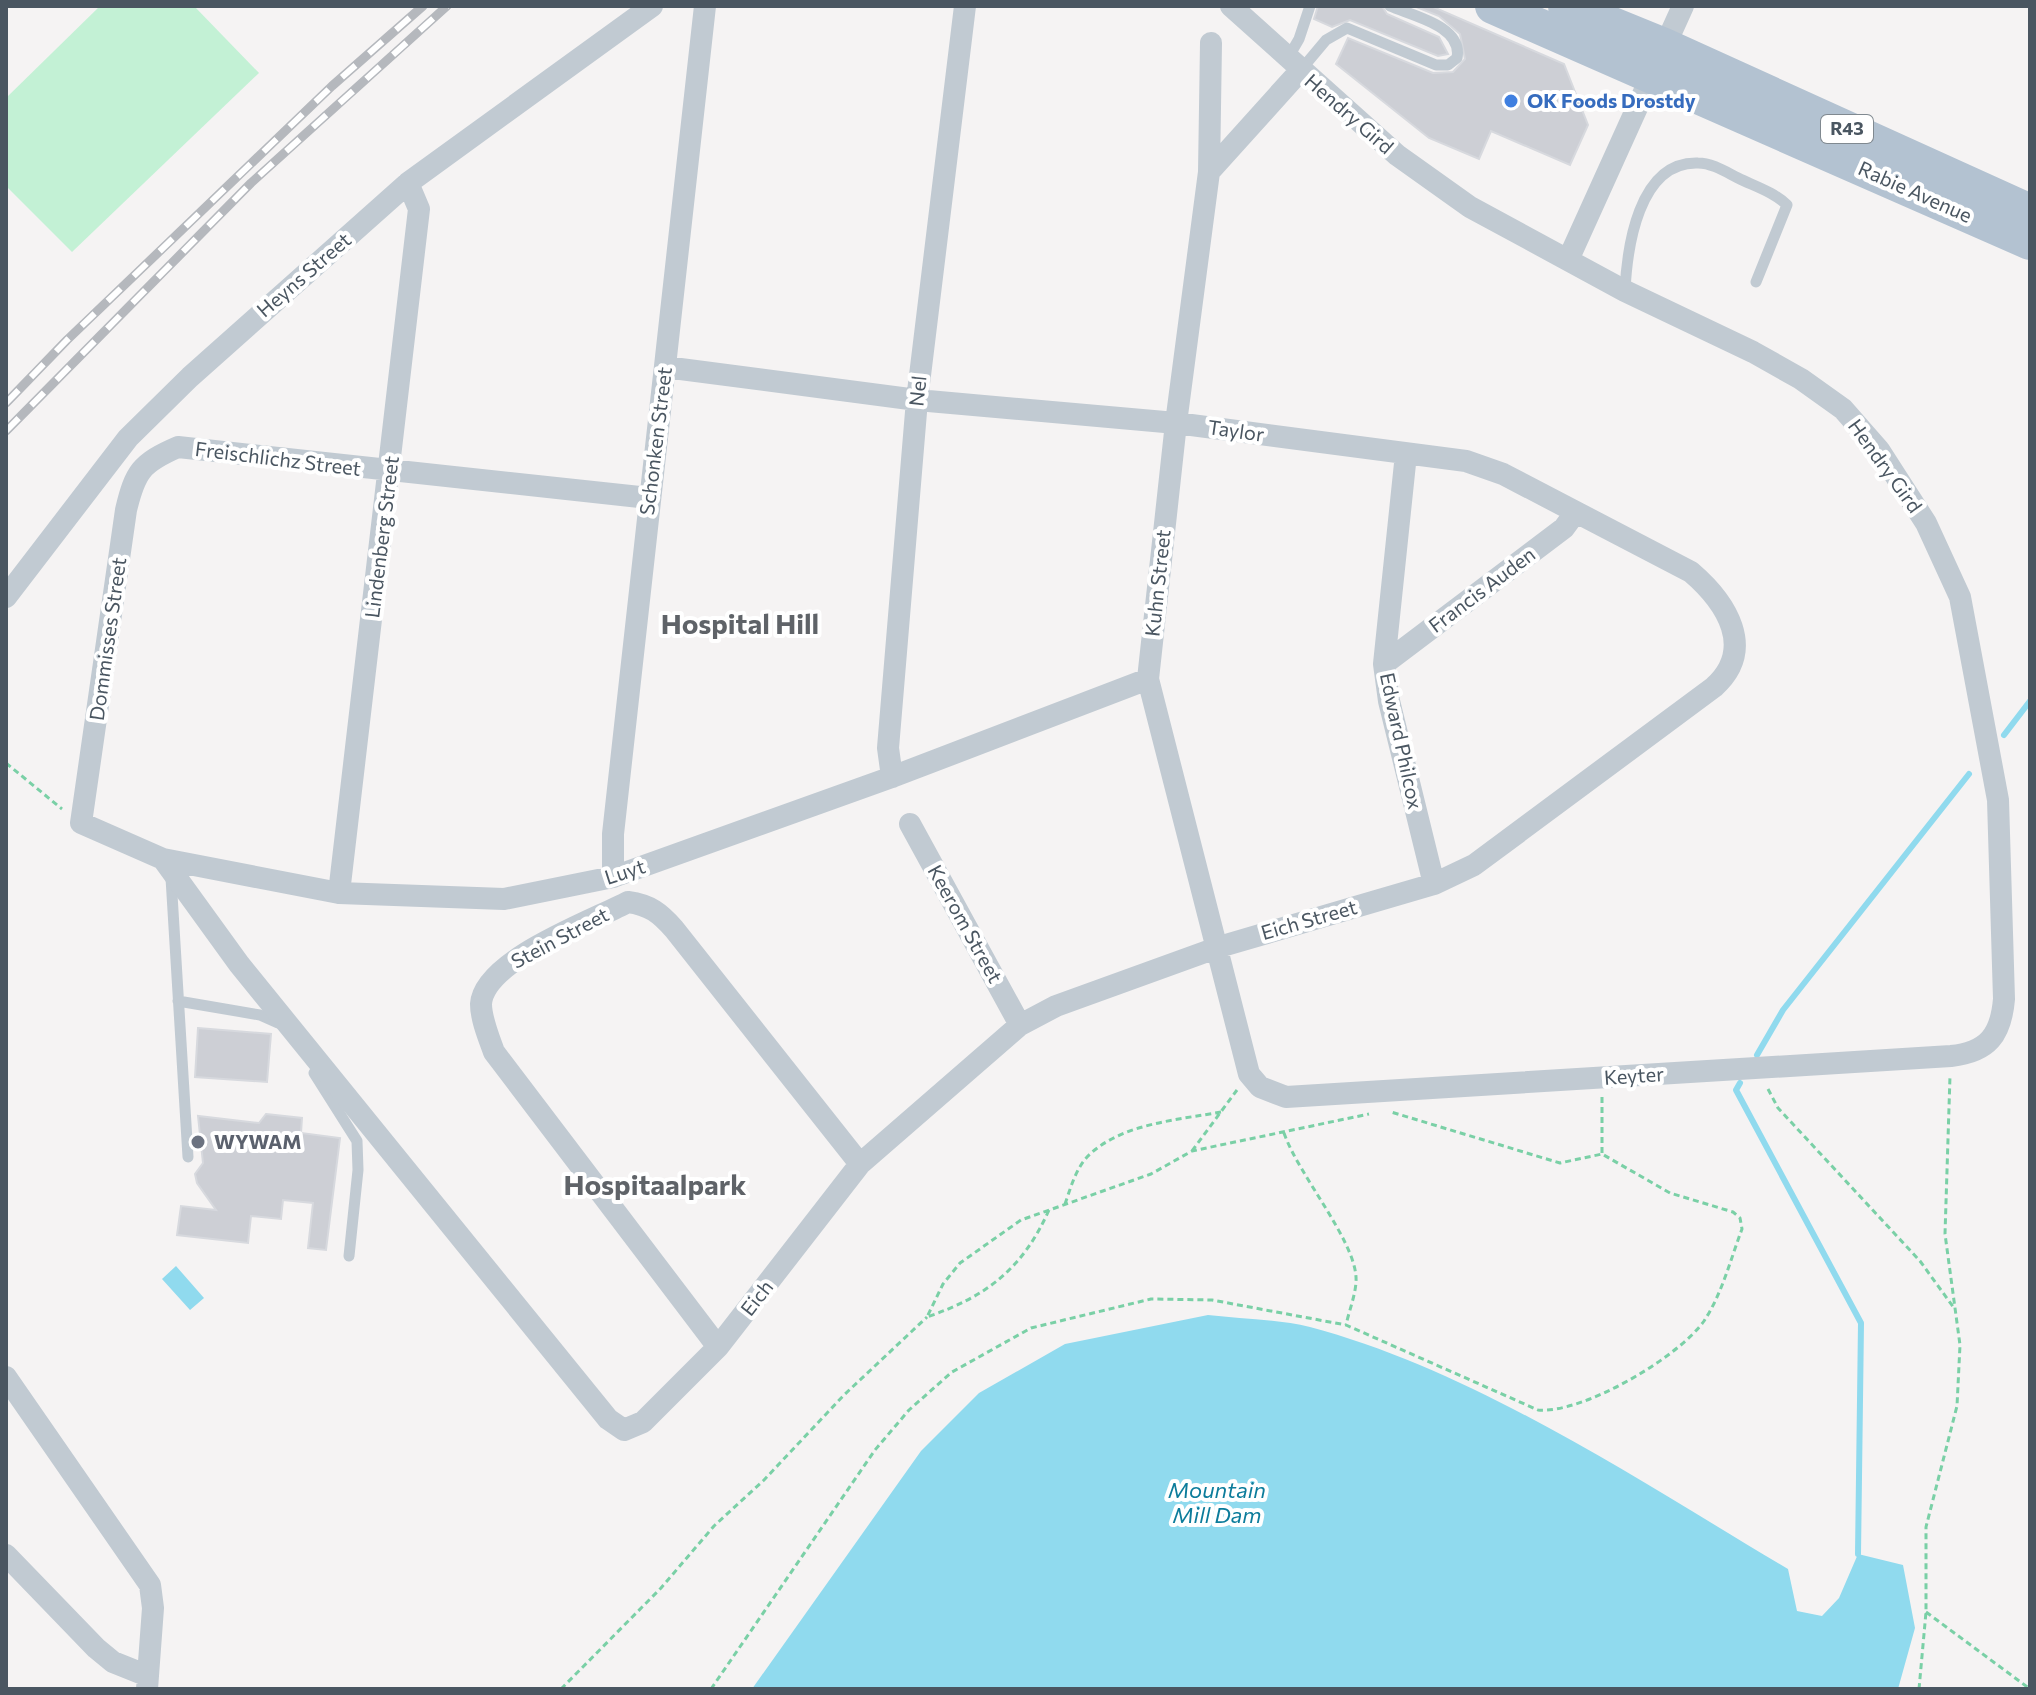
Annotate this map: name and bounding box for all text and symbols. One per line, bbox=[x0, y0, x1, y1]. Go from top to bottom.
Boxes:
street label: Hendry Gird bbox=[1300, 68, 1399, 158]
place label: OK Foods Drostdy bbox=[1527, 88, 1696, 112]
marker: OK Foods Drostdy bbox=[1502, 92, 1520, 110]
road number: R43 bbox=[1821, 115, 1873, 143]
street label: Rabie Avenue bbox=[1855, 155, 1976, 227]
street label: Heyns Street bbox=[251, 227, 355, 322]
street label: Schonken Street bbox=[634, 365, 676, 516]
street label: Nel bbox=[903, 374, 931, 407]
street label: Taylor bbox=[1206, 414, 1266, 446]
street label: Hendry Gird bbox=[1844, 414, 1928, 517]
street label: Freischlichz Street bbox=[194, 436, 362, 480]
street label: Lindenberg Street bbox=[359, 454, 403, 619]
street label: Kuhn Street bbox=[1139, 528, 1175, 638]
street label: Francis Auden bbox=[1423, 541, 1539, 637]
street label: Dommisses Street bbox=[84, 556, 130, 722]
district label: Hospital Hill bbox=[661, 606, 819, 640]
street label: Edward Philcox bbox=[1376, 670, 1428, 812]
street label: Luyt bbox=[601, 853, 648, 889]
street label: Keerom Street bbox=[924, 860, 1008, 987]
street label: Eich Street bbox=[1258, 894, 1359, 944]
street label: Stein Street bbox=[507, 901, 612, 973]
street label: Keyter bbox=[1603, 1061, 1665, 1089]
place label: WYWAM bbox=[214, 1129, 302, 1153]
marker: WYWAM bbox=[189, 1133, 207, 1151]
district label: Hospitaalpark bbox=[564, 1167, 746, 1201]
street label: Eich bbox=[735, 1275, 777, 1320]
water label: Mountain Mill Dam bbox=[1168, 1476, 1266, 1528]

